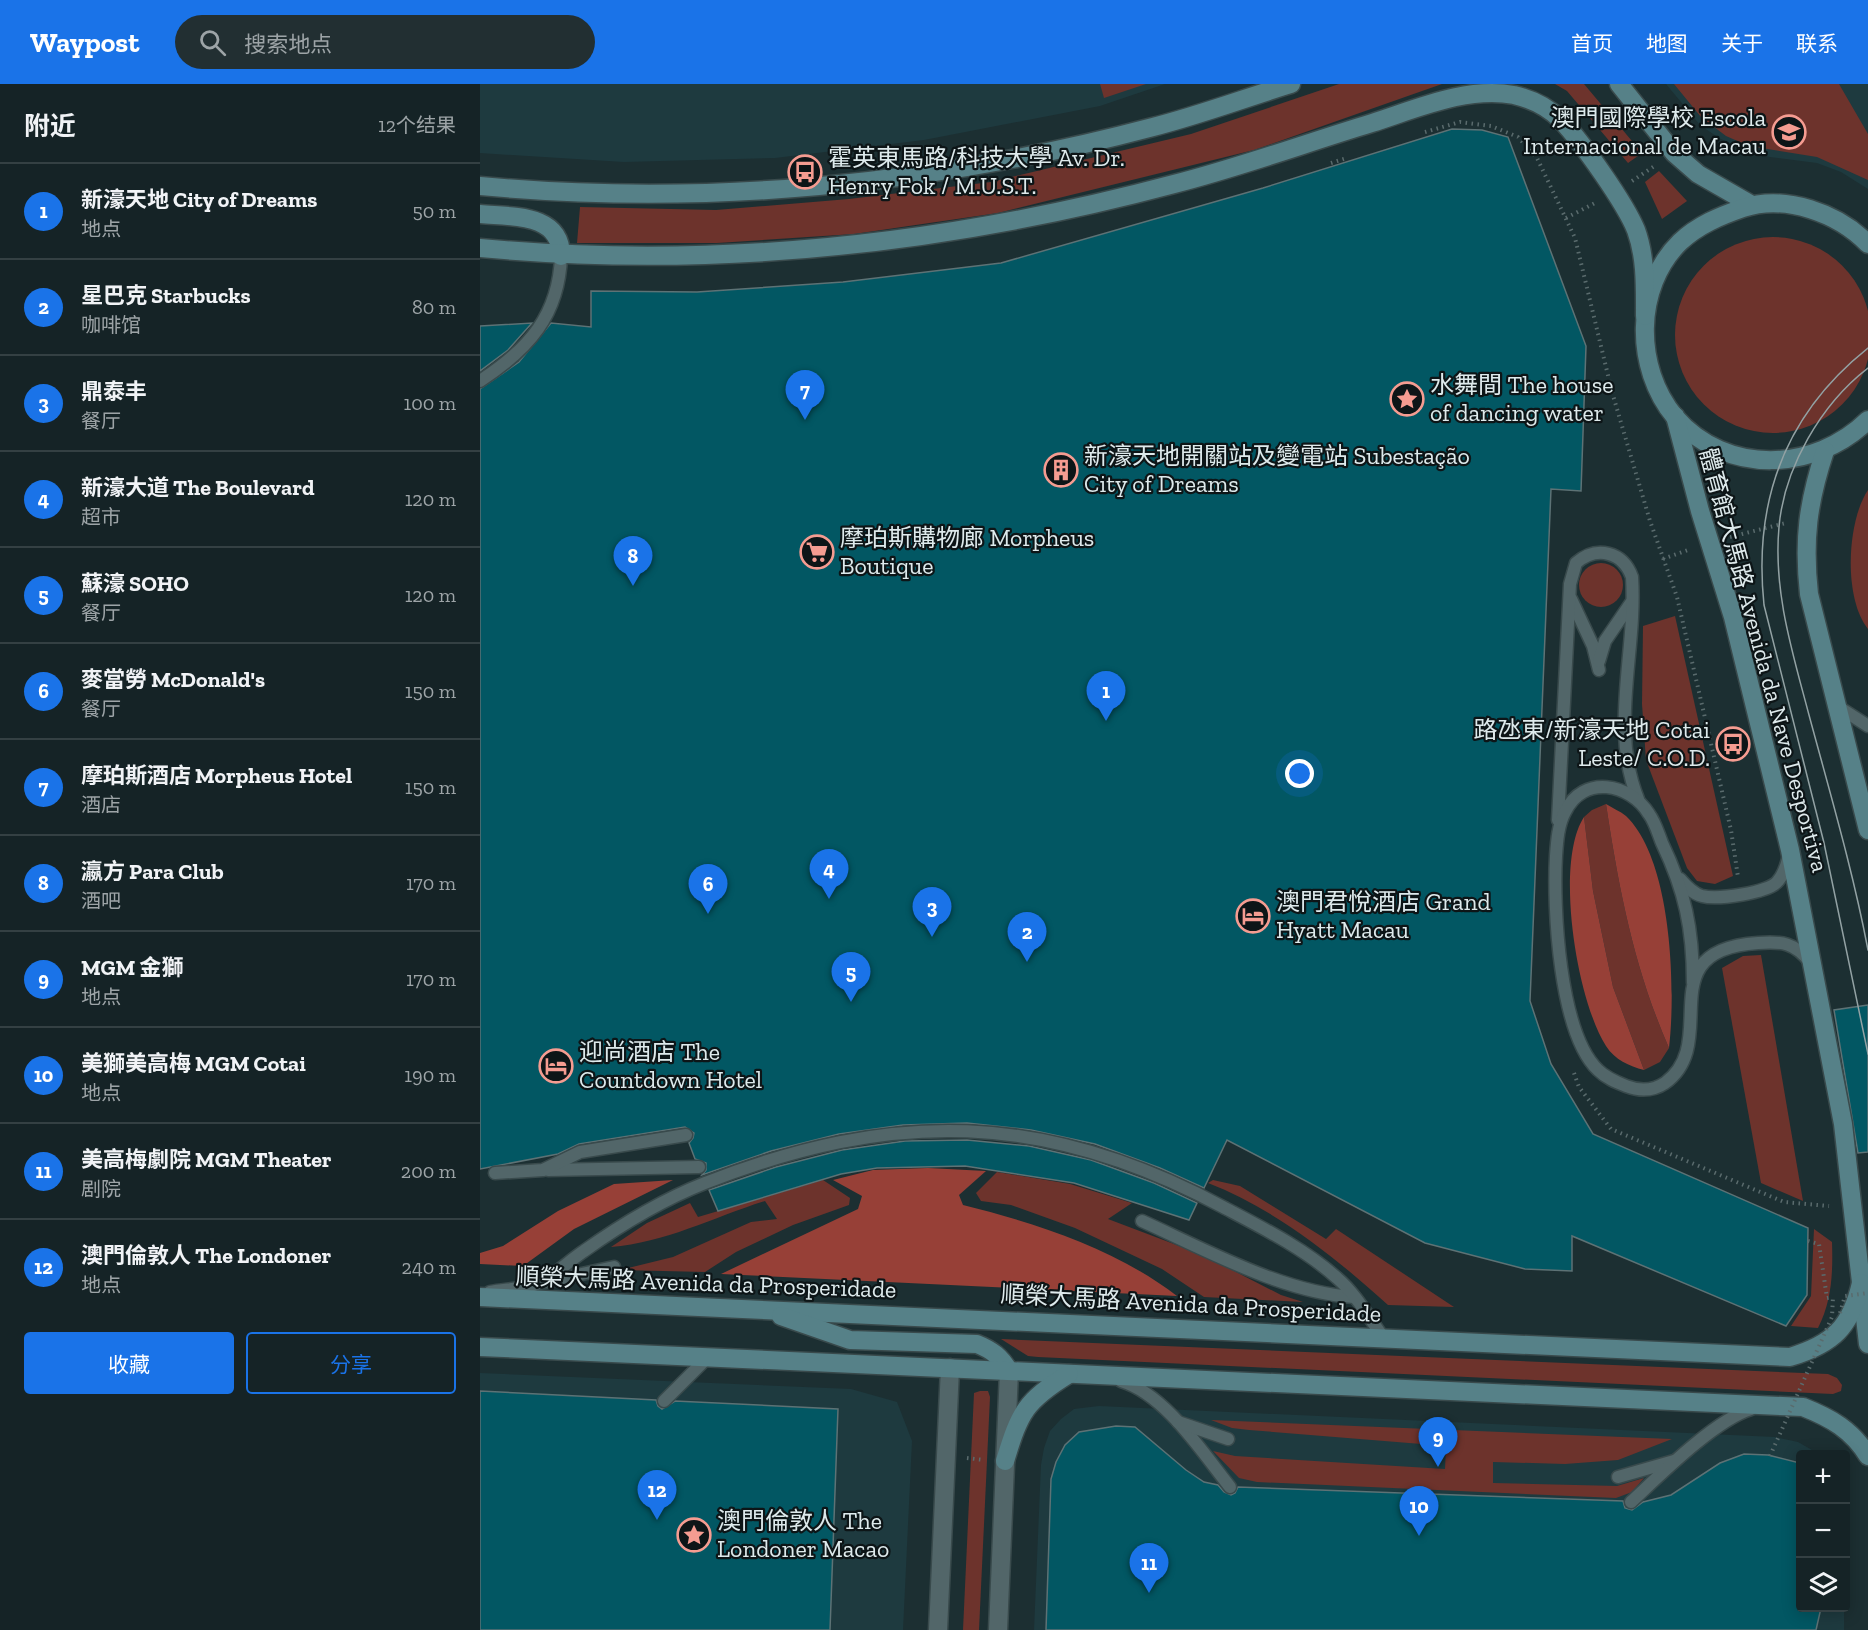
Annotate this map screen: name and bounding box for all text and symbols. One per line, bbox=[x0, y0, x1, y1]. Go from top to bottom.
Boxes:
search box bbox=[175, 15, 595, 69]
text: Waypost bbox=[30, 26, 139, 59]
icon: search bbox=[196, 26, 229, 59]
text: 搜索地点 bbox=[244, 31, 332, 58]
text: 首页 bbox=[1571, 31, 1613, 56]
text: 地图 bbox=[1646, 31, 1688, 56]
text: 关于 bbox=[1721, 31, 1763, 56]
text: 联系 bbox=[1796, 31, 1838, 56]
place label: 澳門國際學校 Escola Internacional de Macau bbox=[1523, 103, 1767, 160]
text: 附近 bbox=[24, 110, 76, 142]
text: 12个结果 bbox=[378, 113, 456, 137]
school or university icon: 澳門國際學校 Escola Internacional de Macau bbox=[1771, 114, 1807, 150]
place label: 霍英東馬路/科技大學 Av. Dr. Henry Fok / M.U.S.T. bbox=[828, 143, 1125, 200]
bus stop icon: 霍英東馬路/科技大學 Av. Dr. Henry Fok / M.U.S.T. bbox=[787, 154, 823, 190]
text: 新濠天地 City of Dreams bbox=[81, 186, 317, 213]
text: 1 bbox=[39, 199, 48, 223]
text: 50 m bbox=[412, 199, 456, 223]
text: 地点 bbox=[81, 217, 121, 241]
text: 星巴克 Starbucks bbox=[81, 282, 251, 309]
text: 2 bbox=[38, 295, 49, 319]
text: 80 m bbox=[412, 295, 456, 319]
text: 咖啡馆 bbox=[81, 313, 141, 337]
pin: 7 bbox=[786, 370, 824, 420]
place label: 水舞間 The house of dancing water bbox=[1430, 370, 1614, 427]
text: 鼎泰丰 bbox=[81, 378, 147, 405]
place icon: 水舞間 The house of dancing water bbox=[1389, 381, 1425, 417]
text: 3 bbox=[38, 391, 49, 415]
text: 100 m bbox=[403, 391, 456, 415]
text: 餐厅 bbox=[81, 409, 121, 433]
place label: 新濠天地開關站及變電站 Subestação City of Dreams bbox=[1084, 441, 1470, 498]
street label: 體育館大馬路 Avenida da Nave Desportiva bbox=[1694, 445, 1835, 876]
building icon: 新濠天地開關站及變電站 Subestação City of Dreams bbox=[1043, 452, 1079, 488]
text: 新濠大道 The Boulevard bbox=[81, 474, 315, 501]
text: 4 bbox=[38, 487, 49, 511]
text: 120 m bbox=[405, 487, 456, 511]
text: 超市 bbox=[81, 505, 121, 529]
place label: 摩珀斯購物廊 Morpheus Boutique bbox=[840, 523, 1094, 580]
supermarket icon: 摩珀斯購物廊 Morpheus Boutique bbox=[799, 534, 835, 570]
pin: 8 bbox=[614, 536, 652, 586]
text: 蘇濠 SOHO bbox=[81, 570, 189, 597]
text: 5 bbox=[38, 583, 49, 607]
text: 120 m bbox=[405, 583, 456, 607]
text: 餐厅 bbox=[81, 601, 121, 625]
text: 麥當勞 McDonald's bbox=[81, 666, 265, 693]
pin: 1 bbox=[1086, 672, 1126, 721]
text: 6 bbox=[38, 679, 49, 703]
text: 150 m bbox=[405, 679, 456, 703]
text: 餐厅 bbox=[81, 697, 121, 721]
place label: 路氹東/新濠天地 Cotai Leste/ C.O.D. bbox=[1473, 715, 1710, 772]
bus stop icon: 路氹東/新濠天地 Cotai Leste/ C.O.D. bbox=[1715, 726, 1751, 762]
your location bbox=[1285, 759, 1314, 788]
text: 摩珀斯酒店 Morpheus Hotel bbox=[81, 762, 352, 789]
text: 7 bbox=[39, 775, 48, 799]
text: 150 m bbox=[405, 775, 456, 799]
text: 酒店 bbox=[81, 793, 121, 817]
pin: 4 bbox=[810, 850, 848, 899]
text: 瀛方 Para Club bbox=[81, 858, 224, 885]
pin: 6 bbox=[688, 864, 728, 914]
text: 8 bbox=[38, 871, 49, 895]
text: 170 m bbox=[406, 871, 456, 895]
place label: 澳門君悅酒店 Grand Hyatt Macau bbox=[1276, 887, 1491, 944]
pin: 3 bbox=[912, 888, 952, 937]
text: 酒吧 bbox=[81, 889, 121, 913]
hotel icon: 澳門君悅酒店 Grand Hyatt Macau bbox=[1235, 898, 1271, 934]
pin: 2 bbox=[1008, 912, 1046, 962]
pin: 5 bbox=[832, 952, 871, 1002]
text: MGM 金獅 bbox=[81, 954, 183, 981]
text: 9 bbox=[38, 967, 49, 991]
text: 170 m bbox=[406, 967, 456, 991]
text: 地点 bbox=[81, 985, 121, 1009]
place label: 迎尚酒店 The Countdown Hotel bbox=[579, 1037, 762, 1094]
hotel icon: 迎尚酒店 The Countdown Hotel bbox=[538, 1048, 574, 1084]
text: 美獅美高梅 MGM Cotai bbox=[81, 1050, 306, 1077]
text: 10 bbox=[34, 1063, 53, 1087]
text: 190 m bbox=[404, 1063, 456, 1087]
text: 地点 bbox=[81, 1081, 121, 1105]
text: 美高梅劇院 MGM Theater bbox=[81, 1146, 332, 1173]
text: 11 bbox=[35, 1159, 52, 1183]
text: 200 m bbox=[401, 1159, 456, 1183]
text: 剧院 bbox=[81, 1177, 121, 1201]
text: 澳門倫敦人 The Londoner bbox=[81, 1242, 331, 1269]
text: 12 bbox=[34, 1255, 53, 1279]
text: 240 m bbox=[402, 1255, 456, 1279]
street label: 順榮大馬路 Avenida da Prosperidade bbox=[515, 1261, 897, 1304]
text: 地点 bbox=[81, 1273, 121, 1297]
street label: 順榮大馬路 Avenida da Prosperidade bbox=[1000, 1279, 1382, 1328]
button: 收藏 bbox=[24, 1332, 234, 1394]
button: 分享 bbox=[246, 1332, 456, 1394]
pin: 9 bbox=[1418, 1418, 1458, 1467]
map controls bbox=[1796, 1450, 1850, 1612]
button: + bbox=[1796, 1450, 1850, 1504]
pin: 12 bbox=[638, 1470, 676, 1520]
pin: 10 bbox=[1400, 1486, 1438, 1536]
button: − bbox=[1796, 1504, 1850, 1558]
place label: 澳門倫敦人 The Londoner Macao bbox=[717, 1506, 889, 1563]
place icon: 澳門倫敦人 The Londoner Macao bbox=[676, 1517, 712, 1553]
pin: 11 bbox=[1130, 1544, 1168, 1593]
button: layers bbox=[1796, 1558, 1850, 1612]

